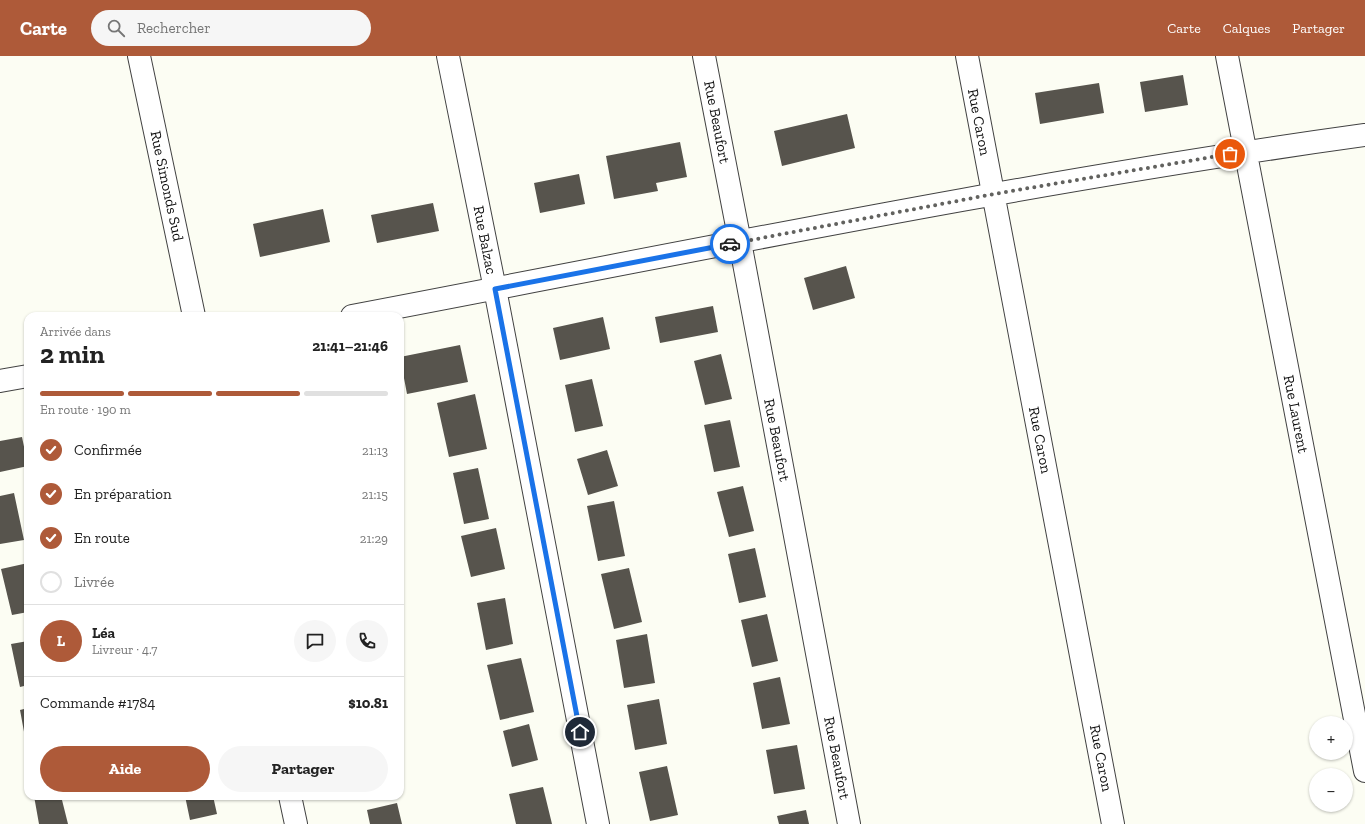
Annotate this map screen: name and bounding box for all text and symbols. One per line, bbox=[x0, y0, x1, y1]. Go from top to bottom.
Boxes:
search box bbox=[91, 10, 371, 46]
text: Carte bbox=[20, 17, 67, 40]
icon: search bbox=[105, 17, 127, 39]
text: Rechercher bbox=[137, 19, 210, 37]
text: Carte bbox=[1167, 20, 1201, 37]
text: Calques bbox=[1223, 20, 1270, 37]
text: Partager bbox=[1292, 20, 1345, 37]
street label: Rue Beaufort bbox=[700, 79, 734, 165]
street label: Rue Caron bbox=[964, 87, 994, 157]
street label: Rue Simonds Sud bbox=[147, 129, 188, 244]
pin bbox=[1213, 137, 1247, 171]
icon: bag bbox=[1219, 143, 1241, 165]
street label: Rue Balzac bbox=[470, 204, 500, 276]
courier bbox=[710, 224, 750, 264]
icon: car bbox=[719, 233, 741, 255]
text: Arrivée dans bbox=[40, 324, 111, 339]
text: 21:41–21:46 bbox=[312, 337, 388, 355]
text: 2 min bbox=[40, 338, 105, 370]
street label: Rue Laurent bbox=[1280, 373, 1312, 455]
street label: Rue Beaufort bbox=[760, 397, 794, 483]
text: En route · 190 m bbox=[40, 402, 131, 417]
street label: Rue Caron bbox=[1025, 405, 1055, 475]
icon: check bbox=[40, 439, 62, 461]
text: Confirmée bbox=[74, 441, 142, 459]
text: 21:13 bbox=[362, 443, 388, 458]
icon: check bbox=[40, 483, 62, 505]
text: En préparation bbox=[74, 485, 172, 503]
text: 21:15 bbox=[362, 487, 388, 502]
icon: check bbox=[40, 527, 62, 549]
text: En route bbox=[74, 529, 130, 547]
text: 21:29 bbox=[360, 531, 388, 546]
text: Livrée bbox=[74, 573, 114, 591]
button: chat bbox=[294, 620, 336, 662]
button: phone bbox=[346, 620, 388, 662]
text: Léa bbox=[92, 624, 115, 642]
text: L bbox=[57, 632, 65, 650]
text: Livreur · 4.7 bbox=[92, 642, 157, 657]
text: Commande #1784 bbox=[40, 694, 155, 712]
text: $10.81 bbox=[348, 694, 388, 712]
pin bbox=[563, 715, 597, 749]
street label: Rue Beaufort bbox=[820, 715, 854, 801]
map controls bbox=[1309, 716, 1353, 812]
button: + bbox=[1309, 716, 1353, 760]
icon: home bbox=[569, 721, 591, 743]
street label: Rue Caron bbox=[1086, 723, 1116, 793]
button: Aide bbox=[40, 746, 210, 792]
button: Partager bbox=[218, 746, 388, 792]
button: − bbox=[1309, 768, 1353, 812]

